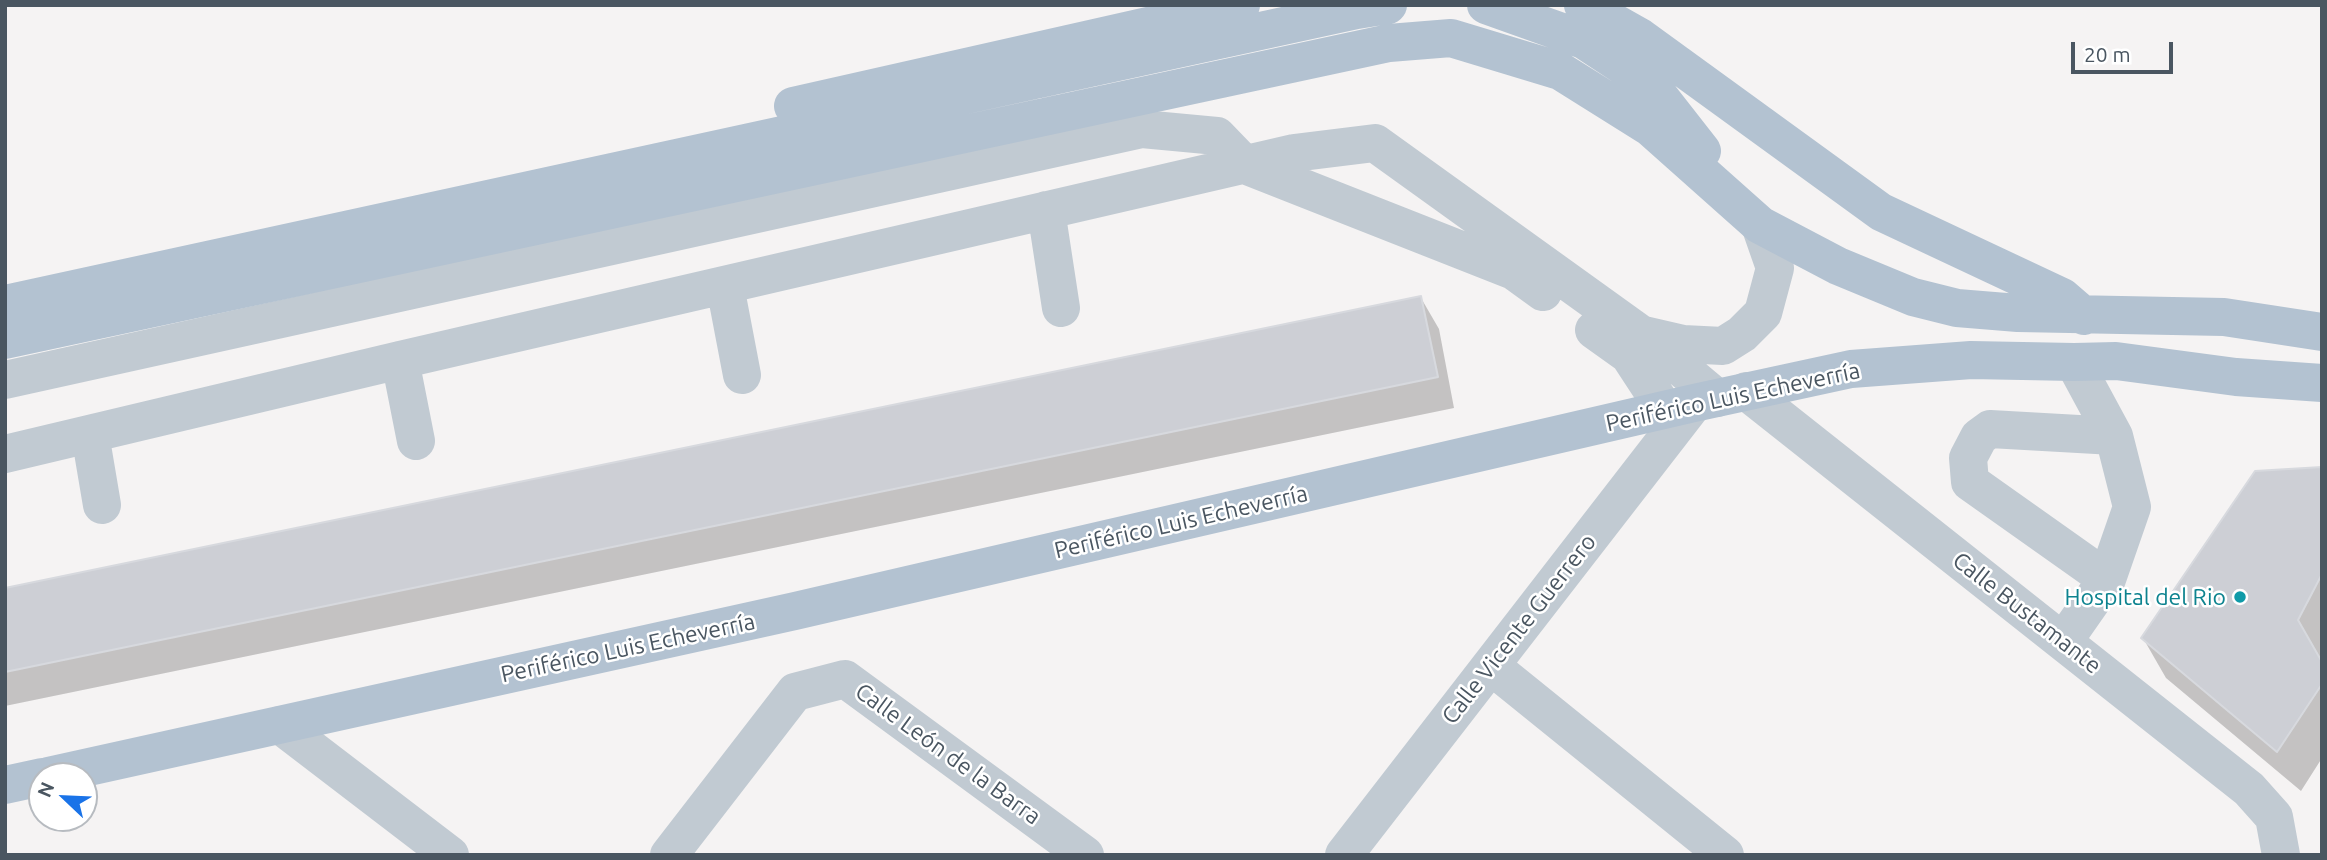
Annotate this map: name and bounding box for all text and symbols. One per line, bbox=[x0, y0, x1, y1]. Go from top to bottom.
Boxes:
scale bar bbox=[2075, 28, 2176, 72]
text: 20 m bbox=[2084, 42, 2131, 66]
street label: Periférico Luis Echeverría bbox=[1603, 357, 1863, 437]
street label: Periférico Luis Echeverría bbox=[1052, 479, 1310, 565]
street label: Calle Vicente Guerrero bbox=[1436, 528, 1602, 730]
street label: Calle Bustamante bbox=[1947, 546, 2107, 680]
place label: Hospital del Rio bbox=[2065, 583, 2226, 611]
marker: Hospital del Rio bbox=[2232, 589, 2248, 605]
street label: Periférico Luis Echeverría bbox=[498, 608, 758, 688]
street label: Calle León de la Barra bbox=[850, 677, 1046, 831]
north arrow bbox=[28, 762, 98, 832]
text: N bbox=[33, 779, 58, 800]

